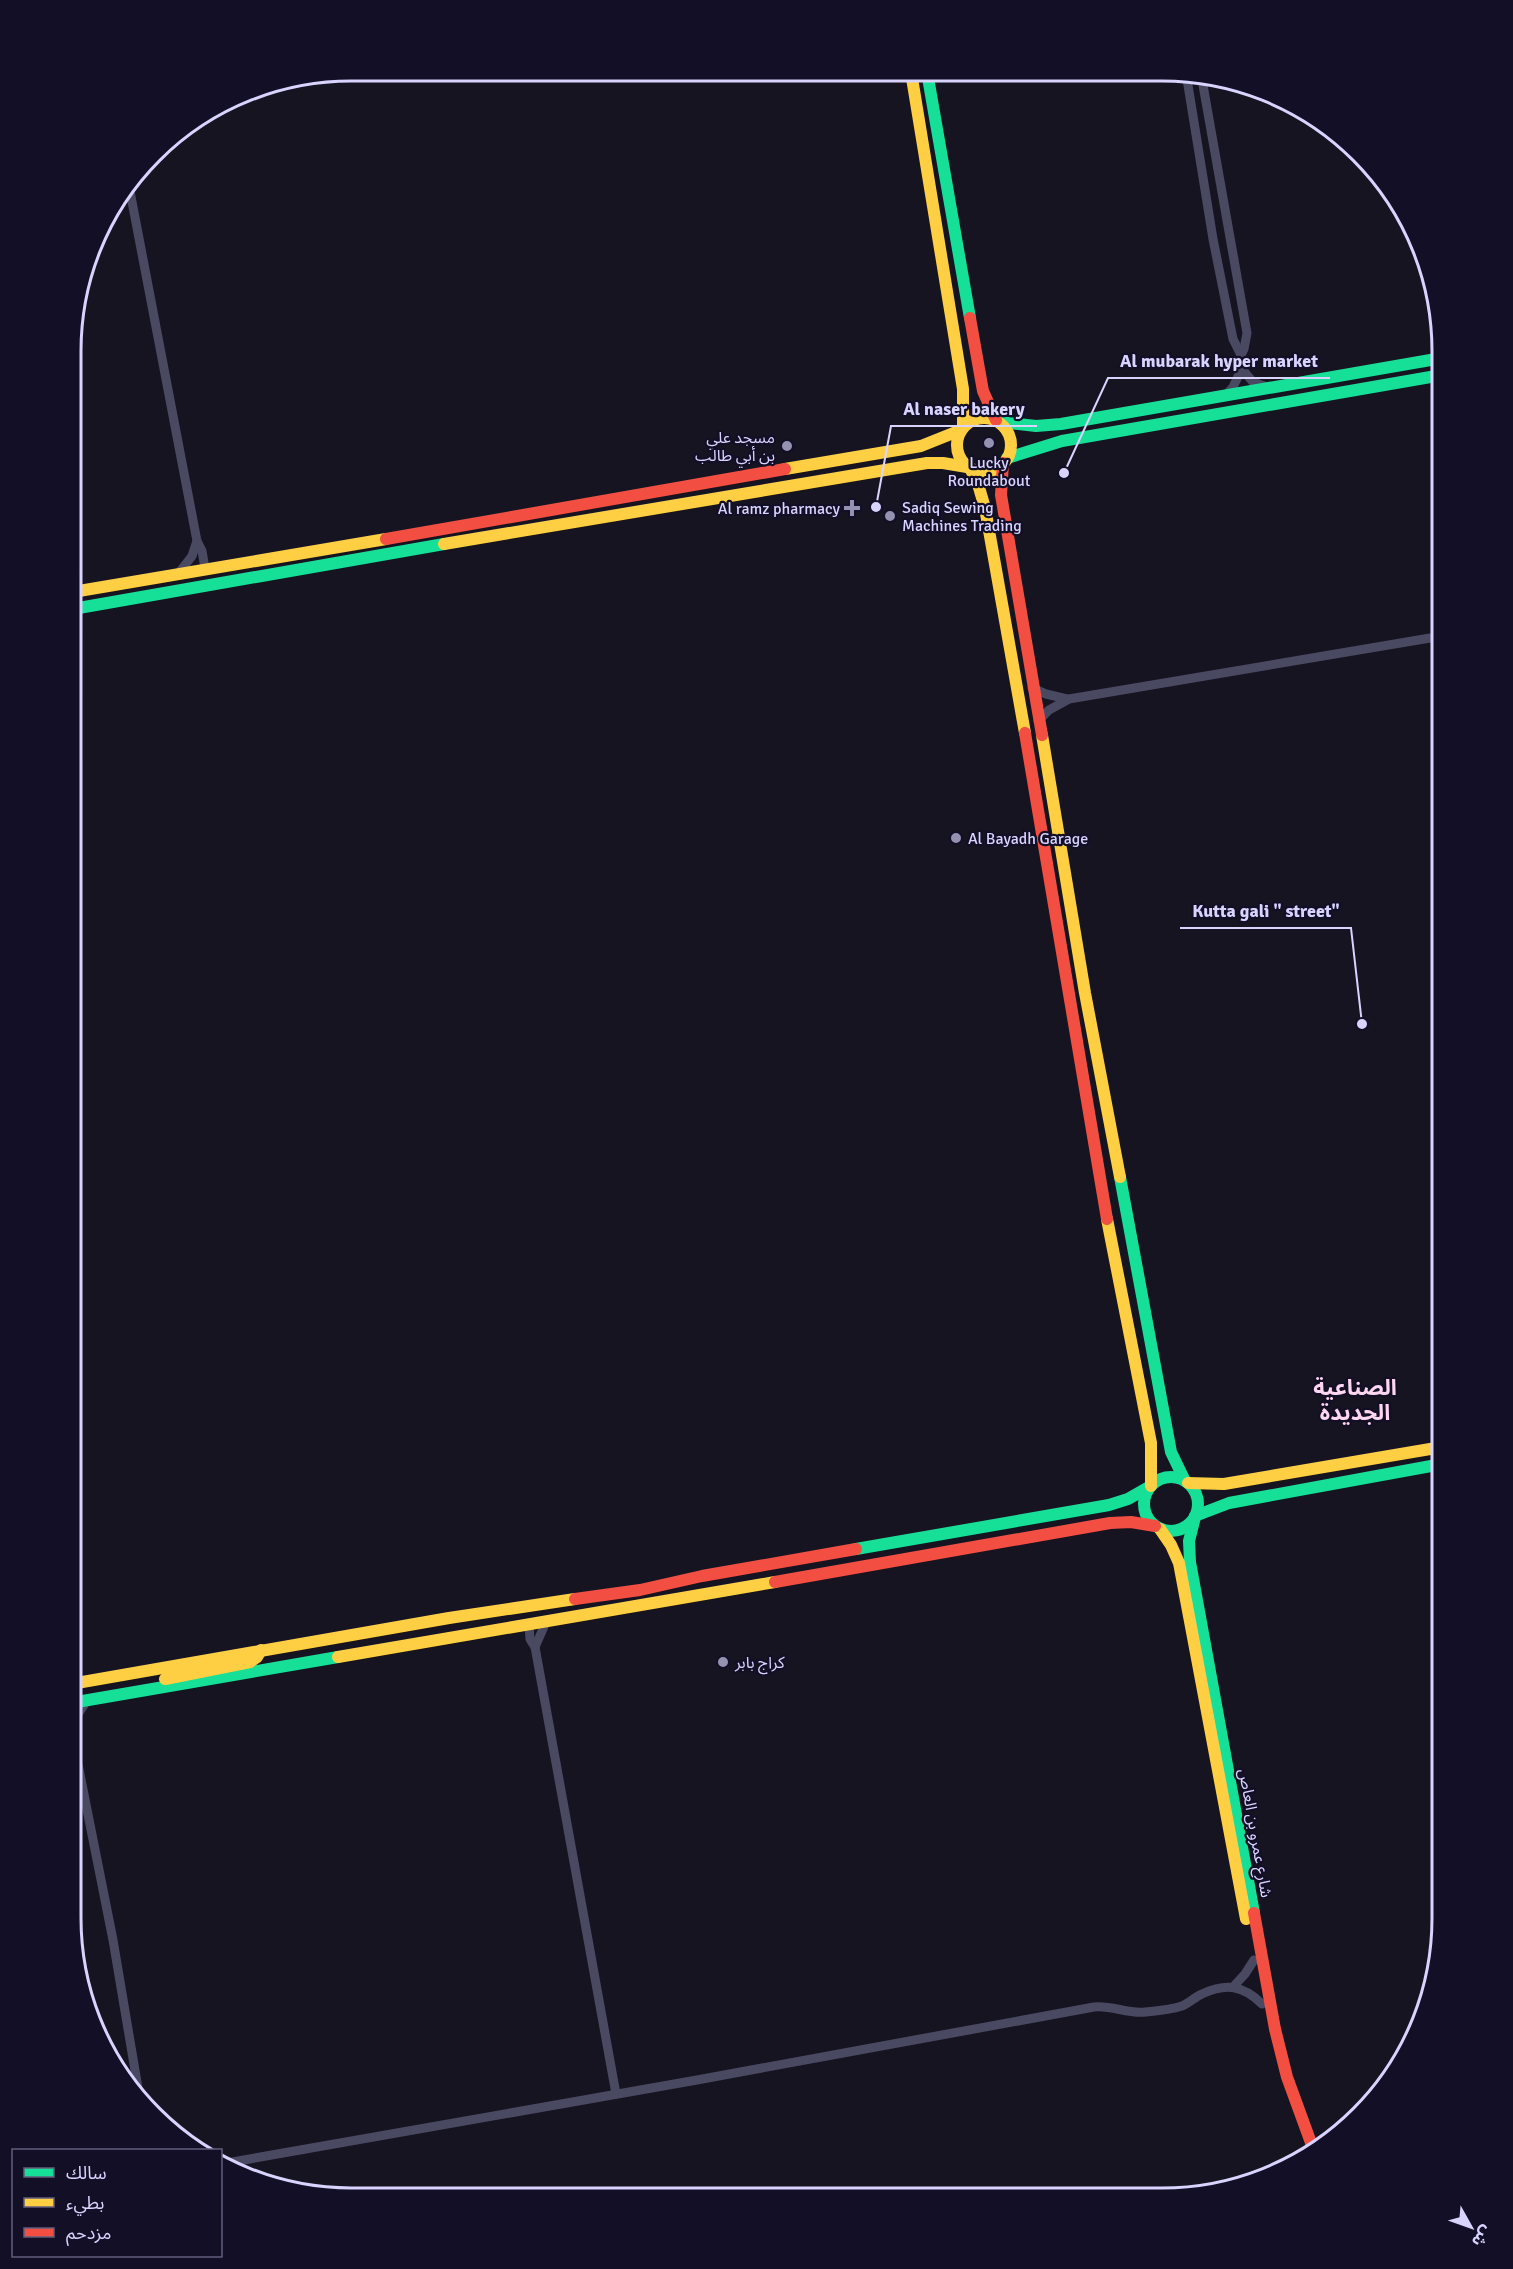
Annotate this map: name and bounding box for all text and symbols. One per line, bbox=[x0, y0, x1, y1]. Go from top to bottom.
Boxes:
callout: Al mubarak hyper market bbox=[1108, 342, 1330, 378]
text: Al mubarak hyper market bbox=[1120, 350, 1318, 372]
callout: Al naser bakery bbox=[891, 390, 1037, 426]
text: Al naser bakery bbox=[903, 398, 1025, 420]
place label: مسجد علي بن أبي طالب bbox=[695, 428, 775, 468]
marker: Lucky Roundabout bbox=[982, 436, 996, 450]
marker: مسجد علي بن أبي طالب bbox=[780, 439, 794, 453]
place label: Lucky Roundabout bbox=[948, 453, 1031, 491]
place label: Sadiq Sewing Machines Trading bbox=[902, 498, 1022, 536]
place label: Al ramz pharmacy bbox=[718, 499, 841, 519]
marker: Al ramz pharmacy bbox=[845, 501, 859, 515]
marker: Sadiq Sewing Machines Trading bbox=[883, 509, 897, 523]
place label: Al Bayadh Garage bbox=[968, 829, 1088, 849]
marker: Al Bayadh Garage bbox=[949, 831, 963, 845]
callout: Kutta gali " street" bbox=[1180, 892, 1351, 928]
text: Kutta gali " street" bbox=[1192, 900, 1340, 922]
district label: الصناعية الجديدة bbox=[1313, 1374, 1397, 1426]
place label: كراج بابر bbox=[734, 1653, 785, 1675]
marker: كراج بابر bbox=[716, 1655, 730, 1669]
street label: شارع عمرو بن العاص bbox=[1232, 1767, 1276, 1899]
legend bbox=[12, 2149, 222, 2257]
text: سالك bbox=[66, 2162, 107, 2184]
text: بطيء bbox=[66, 2192, 104, 2216]
north arrow bbox=[1441, 2197, 1501, 2257]
text: ش bbox=[1467, 2221, 1496, 2251]
text: مزدحم bbox=[66, 2222, 111, 2246]

